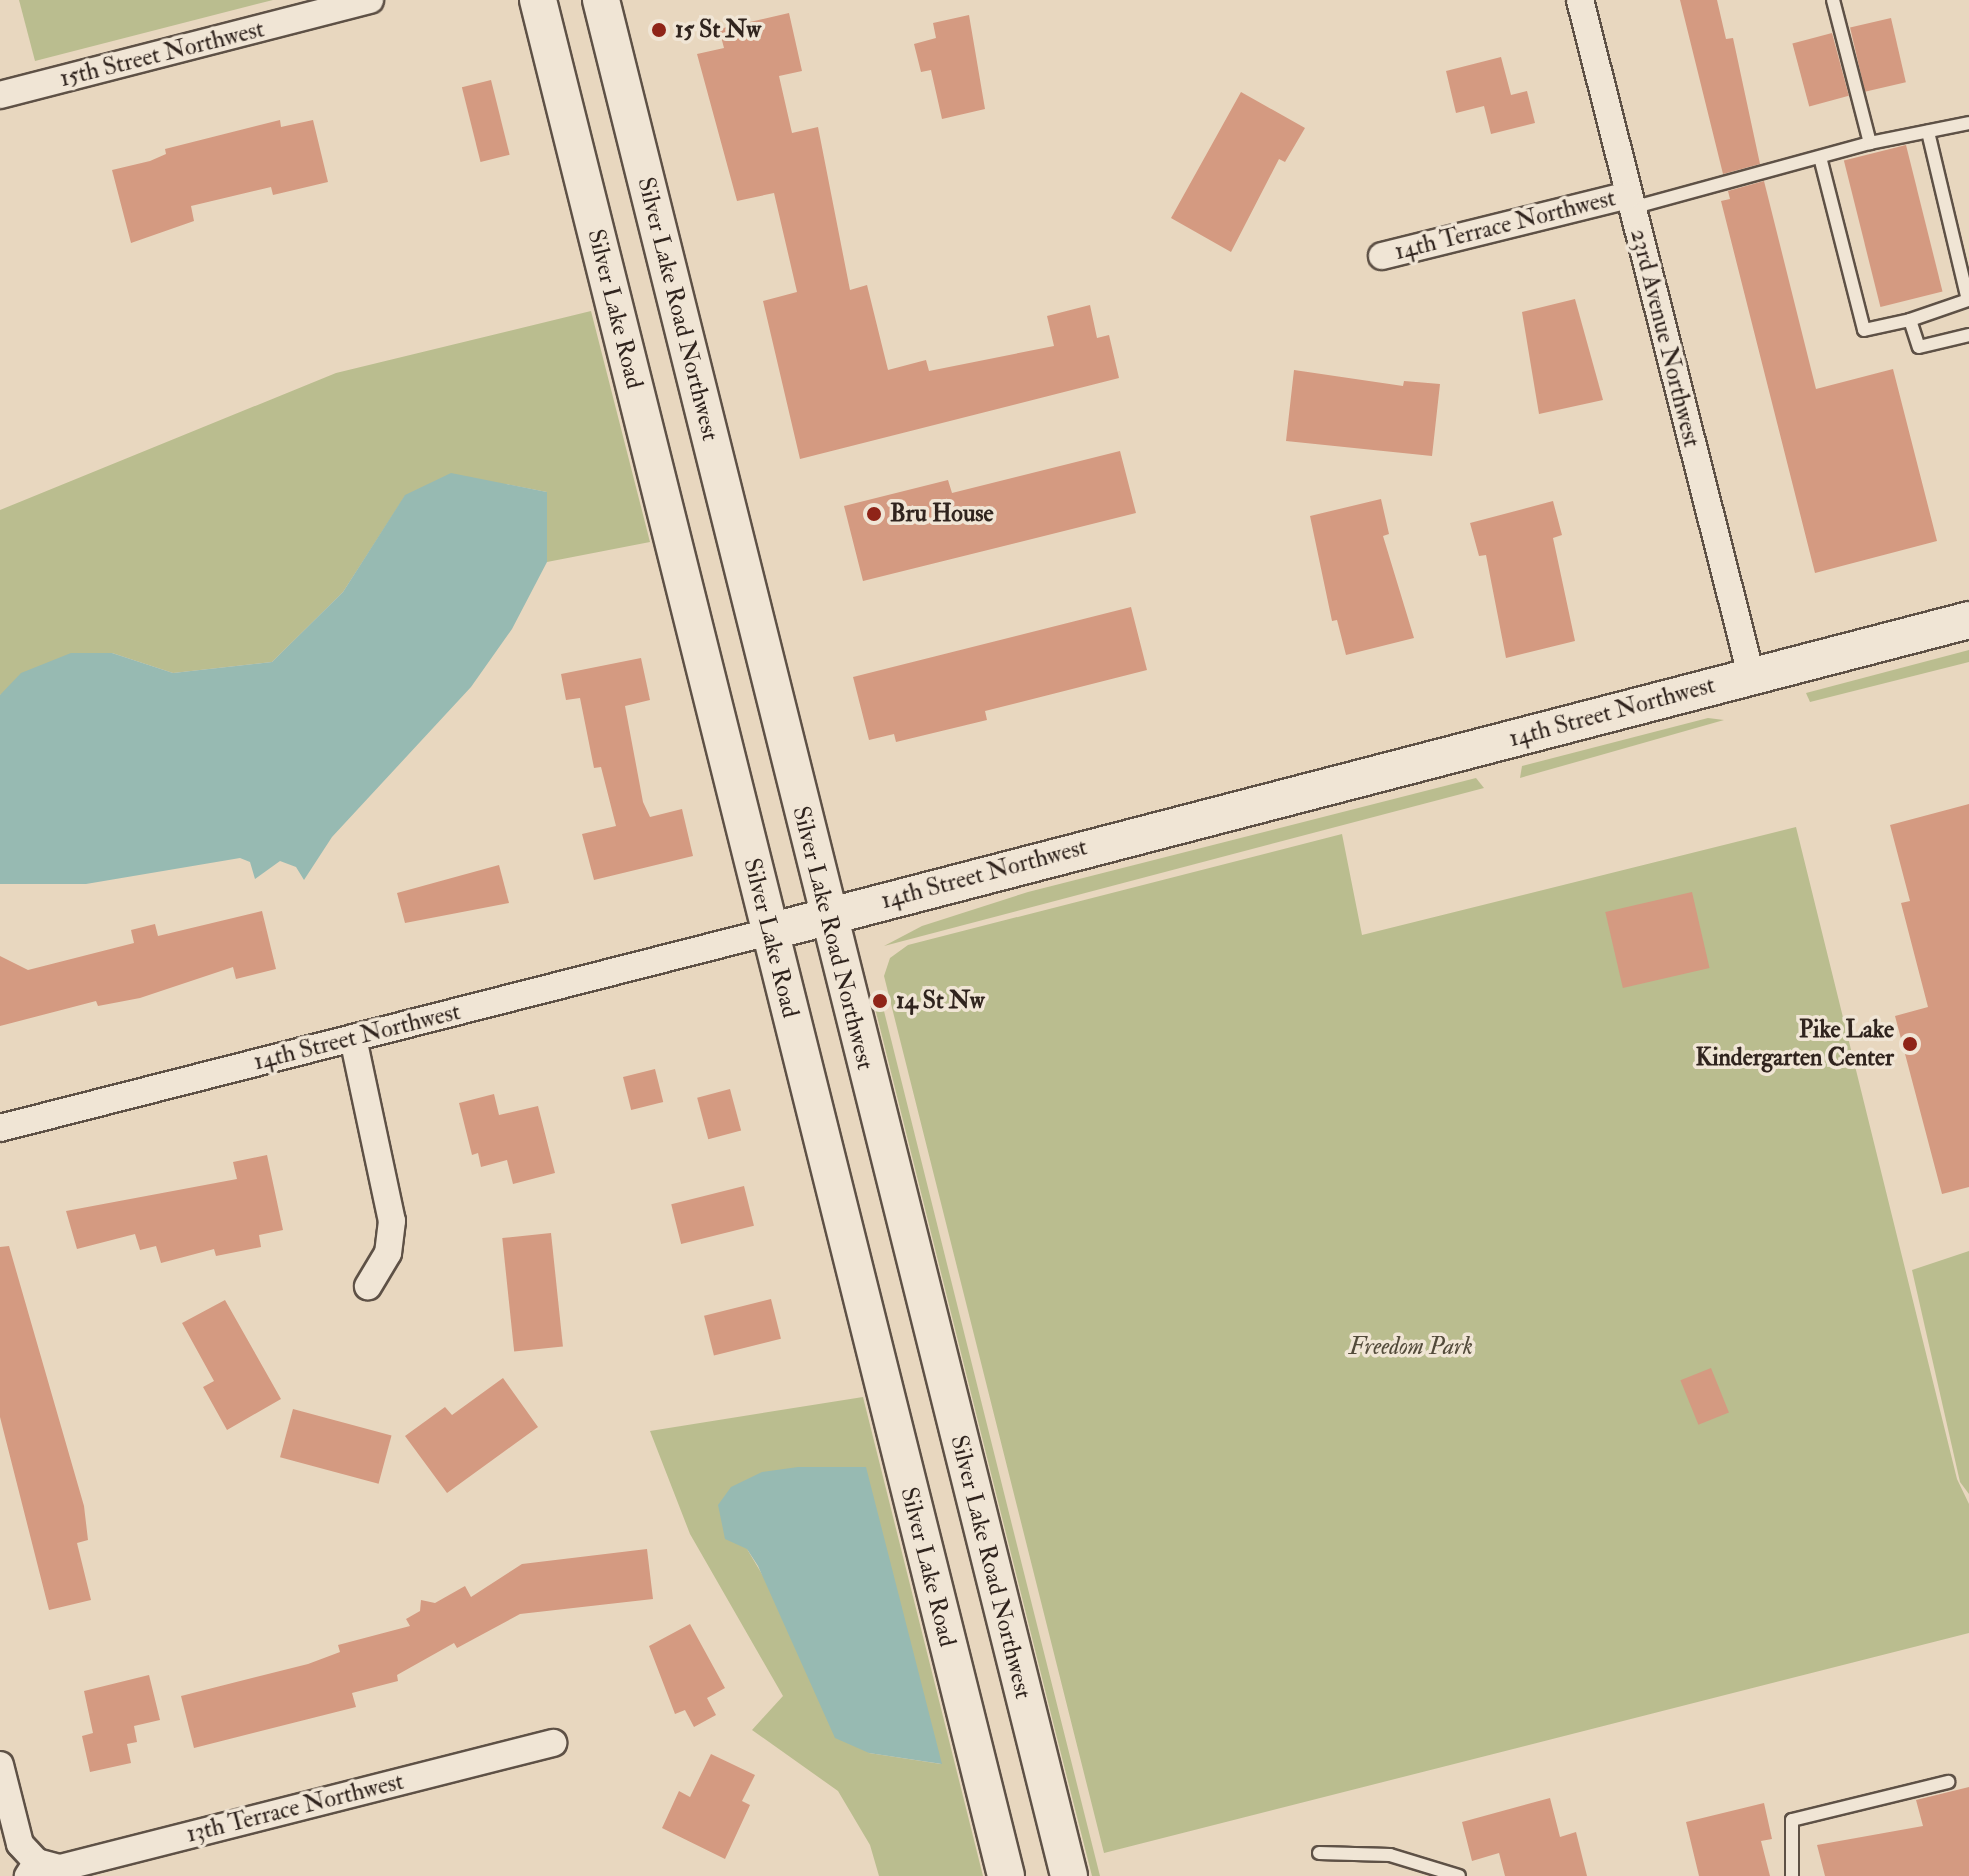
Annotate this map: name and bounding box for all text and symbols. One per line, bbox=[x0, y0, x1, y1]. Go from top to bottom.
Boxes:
street label: 15th Street Northwest bbox=[57, 15, 267, 93]
place label: 15 St Nw bbox=[675, 16, 761, 44]
marker: 15 St Nw bbox=[650, 21, 668, 39]
street label: Silver Lake Road Northwest bbox=[631, 174, 725, 444]
street label: 14th Terrace Northwest bbox=[1392, 184, 1618, 266]
street label: Silver Lake Road bbox=[581, 226, 649, 392]
street label: 23rd Avenue Northwest bbox=[1624, 226, 1706, 450]
place label: Bru House bbox=[890, 500, 994, 528]
marker: Bru House bbox=[865, 505, 883, 523]
street label: 14th Street Northwest bbox=[1506, 671, 1718, 753]
street label: Silver Lake Road Northwest bbox=[786, 803, 880, 1073]
street label: 14th Street Northwest bbox=[878, 833, 1090, 915]
street label: Silver Lake Road bbox=[737, 855, 805, 1021]
place label: 14 St Nw bbox=[896, 987, 984, 1015]
marker: 14 St Nw bbox=[871, 992, 889, 1010]
street label: 14th Street Northwest bbox=[251, 997, 463, 1077]
place label: Pike Lake Kindergarten Center bbox=[1695, 1016, 1894, 1072]
marker: Pike Lake Kindergarten Center bbox=[1901, 1035, 1919, 1053]
park label: Freedom Park bbox=[1349, 1333, 1473, 1361]
street label: Silver Lake Road Northwest bbox=[944, 1432, 1038, 1702]
street label: Silver Lake Road bbox=[894, 1484, 962, 1650]
street label: 13th Terrace Northwest bbox=[183, 1767, 407, 1849]

